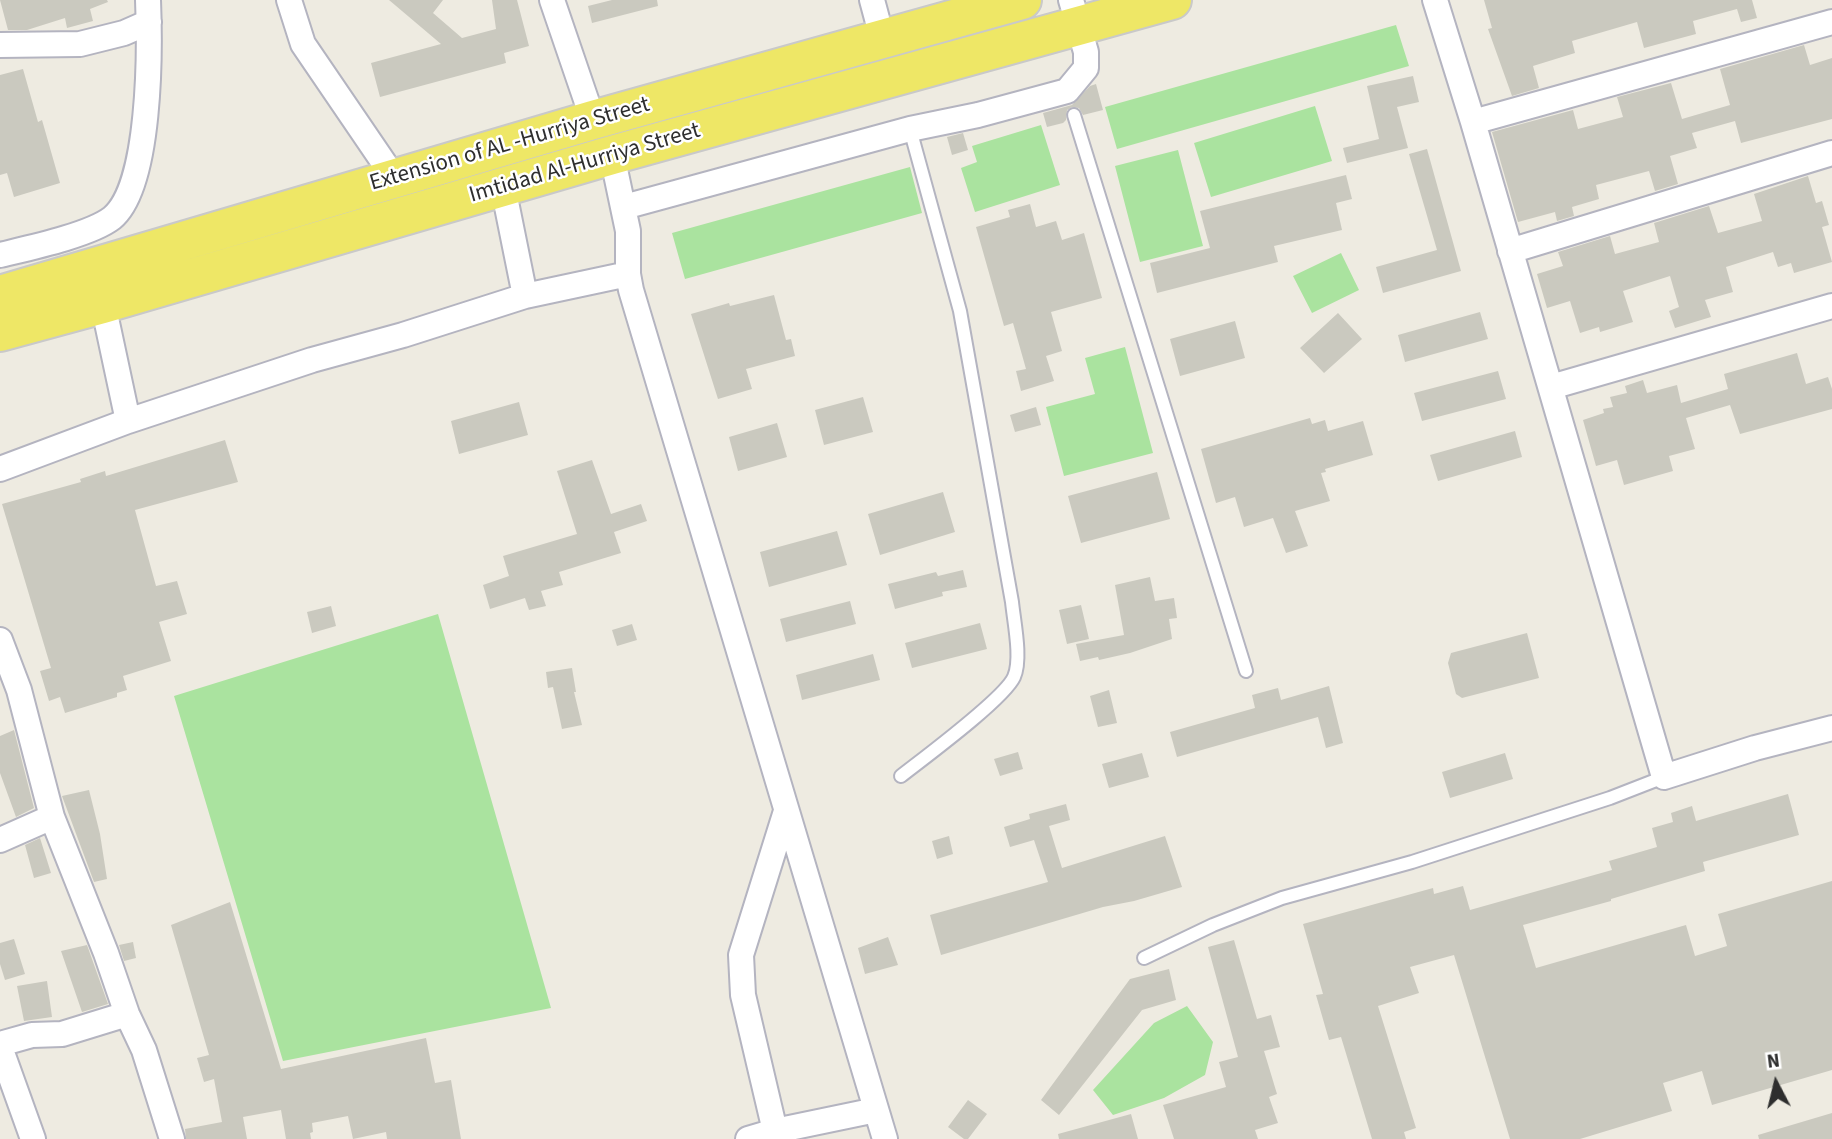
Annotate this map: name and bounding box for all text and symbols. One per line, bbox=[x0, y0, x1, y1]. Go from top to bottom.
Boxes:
street label: Extension of AL -Hurriya Street bbox=[367, 92, 653, 198]
street label: Imtidad Al-Hurriya Street bbox=[466, 118, 704, 210]
text: N bbox=[1765, 1047, 1781, 1076]
north arrow bbox=[1741, 1048, 1811, 1118]

